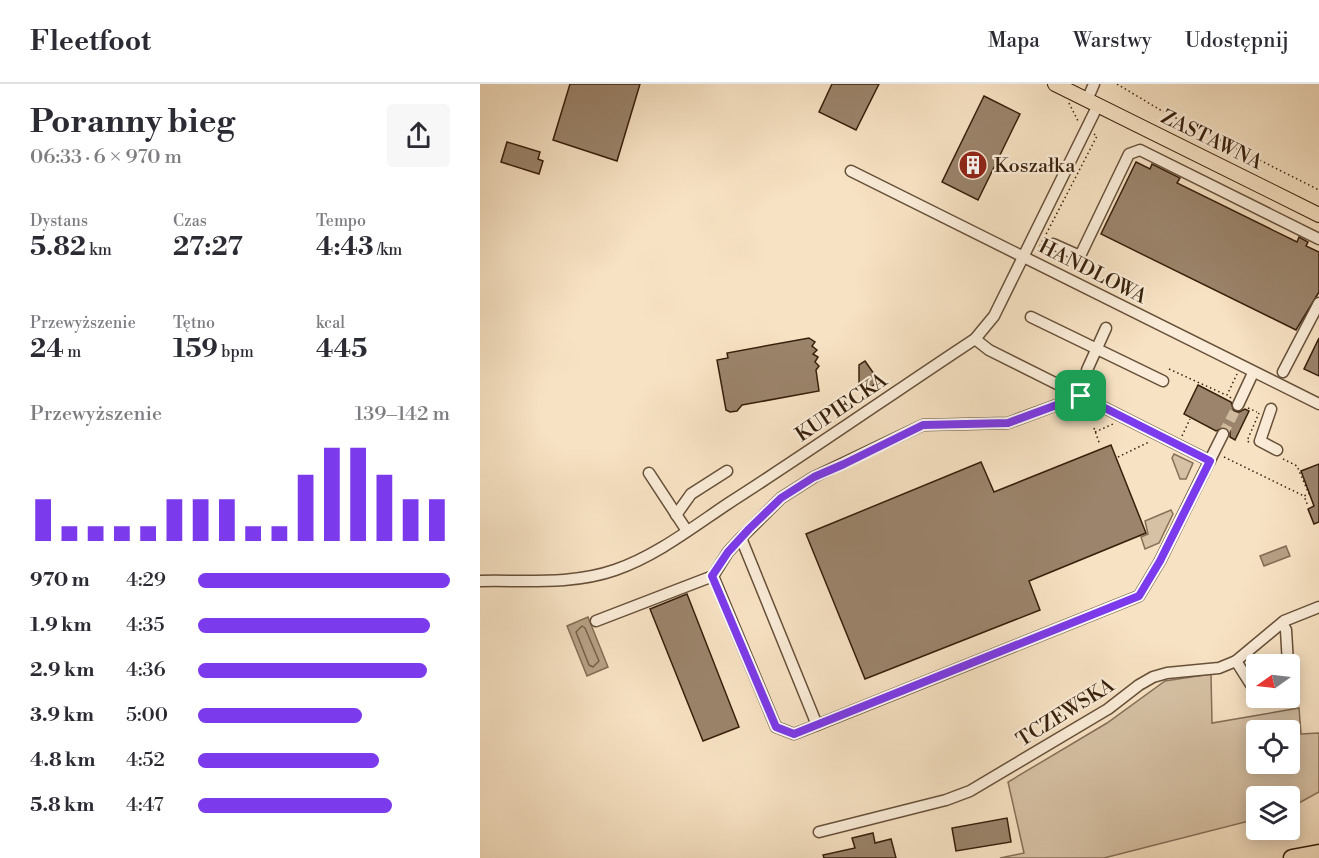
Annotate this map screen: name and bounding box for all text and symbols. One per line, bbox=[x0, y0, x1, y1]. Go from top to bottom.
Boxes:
text: Fleetfoot bbox=[30, 24, 151, 59]
text: Mapa bbox=[988, 28, 1040, 54]
text: Warstwy bbox=[1073, 28, 1152, 54]
text: Udostępnij bbox=[1185, 28, 1289, 54]
text: Poranny bieg bbox=[30, 102, 235, 143]
button: share bbox=[387, 104, 450, 167]
street label: ZASTAWNA bbox=[1156, 105, 1267, 176]
text: 06:33 · 6 × 970 m bbox=[30, 145, 182, 170]
building icon: Koszałka bbox=[957, 149, 989, 181]
place label: Koszałka bbox=[994, 154, 1076, 179]
text: Dystans bbox=[30, 211, 88, 231]
text: Czas bbox=[173, 211, 207, 231]
text: Tempo bbox=[316, 211, 366, 231]
text: 5.82 bbox=[30, 231, 86, 263]
text: 27:27 bbox=[173, 231, 243, 263]
text: 4:43 bbox=[316, 231, 374, 263]
street label: HANDLOWA bbox=[1034, 234, 1152, 311]
text: km bbox=[86, 240, 112, 260]
text: /km bbox=[374, 240, 402, 260]
text: Przewyższenie bbox=[30, 313, 136, 333]
text: Tętno bbox=[173, 313, 215, 333]
text: kcal bbox=[316, 313, 345, 333]
text: 24 bbox=[30, 333, 64, 365]
text: 159 bbox=[173, 333, 218, 365]
text: 445 bbox=[316, 333, 367, 365]
text: m bbox=[64, 342, 81, 362]
text: bpm bbox=[218, 342, 254, 362]
street label: KUPIECKA bbox=[791, 368, 893, 448]
pin bbox=[1055, 370, 1106, 421]
icon: arrive bbox=[1064, 379, 1097, 412]
text: Przewyższenie bbox=[30, 402, 162, 427]
text: 139–142 m bbox=[355, 402, 450, 427]
text: 970 m bbox=[30, 568, 90, 593]
text: 4:29 bbox=[126, 568, 166, 593]
text: 1.9 km bbox=[30, 613, 92, 638]
text: 4:35 bbox=[126, 613, 164, 638]
north arrow bbox=[1246, 654, 1300, 708]
map controls bbox=[1246, 654, 1300, 840]
text: 2.9 km bbox=[30, 658, 94, 683]
text: 4:36 bbox=[126, 658, 166, 683]
street label: TCZEWSKA bbox=[1012, 673, 1120, 753]
text: 3.9 km bbox=[30, 703, 94, 728]
text: 5:00 bbox=[126, 703, 168, 728]
button: locate bbox=[1246, 720, 1300, 774]
text: 4.8 km bbox=[30, 748, 95, 773]
text: 4:52 bbox=[126, 748, 165, 773]
button: layers bbox=[1246, 786, 1300, 840]
text: 5.8 km bbox=[30, 793, 94, 818]
text: 4:47 bbox=[126, 793, 164, 818]

